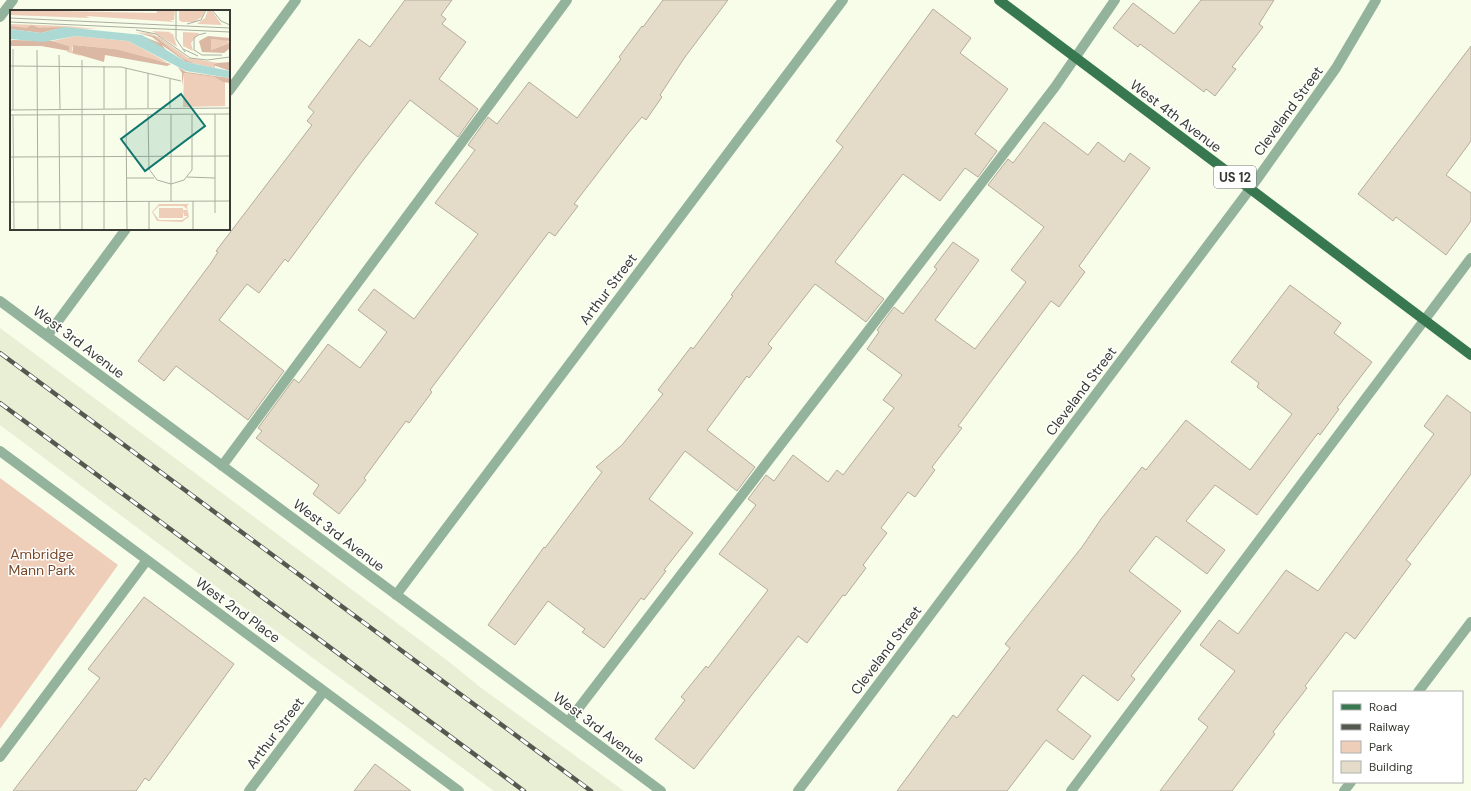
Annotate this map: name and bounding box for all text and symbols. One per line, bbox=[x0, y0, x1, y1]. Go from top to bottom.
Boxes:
inset map bbox=[10, 10, 230, 230]
street label: Cleveland Street bbox=[1249, 63, 1327, 159]
street label: West 4th Avenue bbox=[1127, 76, 1225, 156]
road number: US 12 bbox=[1214, 166, 1256, 188]
street label: Arthur Street bbox=[575, 250, 641, 328]
street label: West 3rd Avenue bbox=[30, 302, 128, 382]
street label: Cleveland Street bbox=[1042, 343, 1120, 439]
street label: West 3rd Avenue bbox=[290, 495, 388, 575]
park label: Ambridge Mann Park bbox=[9, 545, 75, 579]
street label: West 2nd Place bbox=[192, 573, 284, 647]
street label: Cleveland Street bbox=[847, 602, 925, 698]
street label: West 3rd Avenue bbox=[550, 688, 648, 768]
legend bbox=[1333, 691, 1463, 783]
street label: Arthur Street bbox=[242, 694, 308, 772]
text: Road bbox=[1369, 699, 1397, 715]
text: Railway bbox=[1369, 719, 1410, 735]
text: Park bbox=[1369, 739, 1393, 755]
text: Building bbox=[1369, 759, 1413, 775]

